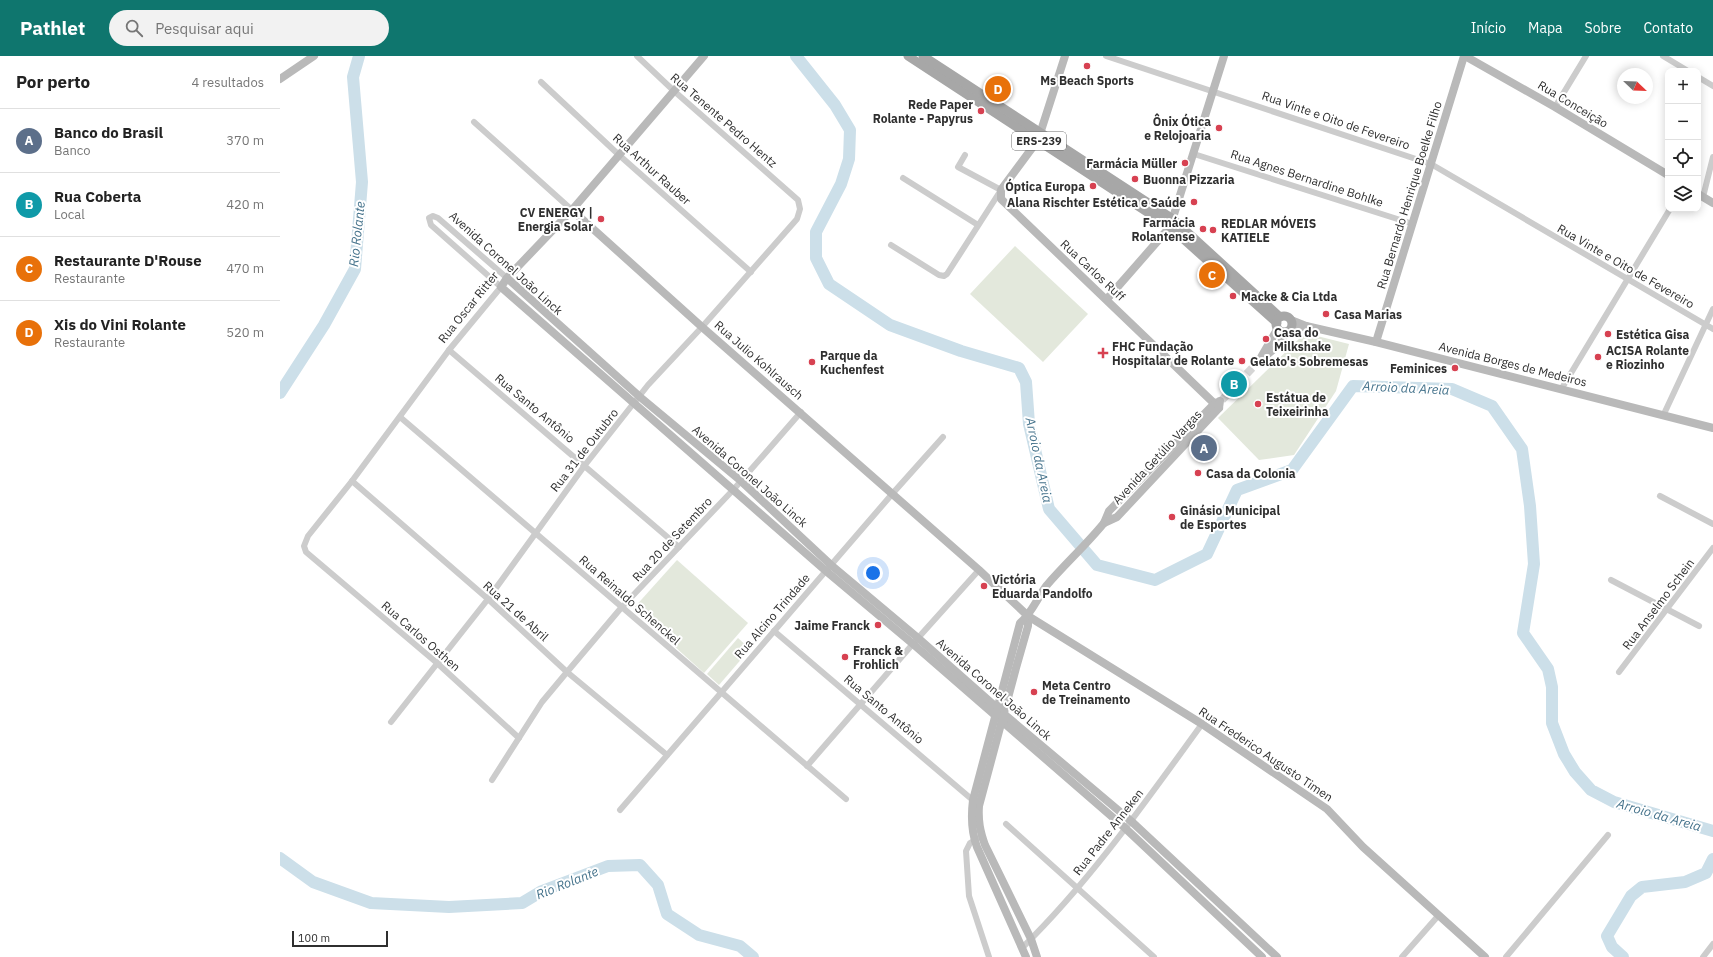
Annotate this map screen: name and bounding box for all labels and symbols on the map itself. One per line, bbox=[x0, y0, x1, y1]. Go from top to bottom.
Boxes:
marker: Ms Beach Sports bbox=[1082, 61, 1092, 71]
north arrow bbox=[1617, 68, 1653, 104]
street label: Rua Tenente Pedro Hentz bbox=[668, 70, 781, 171]
place label: Ms Beach Sports bbox=[1040, 73, 1134, 88]
pin: D bbox=[985, 74, 1011, 104]
street label: Rua Conceição bbox=[1535, 77, 1611, 131]
street label: Rua Vinte e Oito de Fevereiro bbox=[1260, 88, 1412, 153]
place label: Rede Paper Rolante - Papyrus bbox=[873, 97, 973, 126]
street label: Rua Bernardo Henrique Boelke Filho bbox=[1373, 99, 1445, 291]
marker: Rede Paper Rolante - Papyrus bbox=[976, 106, 986, 116]
place label: Ônix Ótica e Relojoaria bbox=[1144, 113, 1211, 143]
marker: Ônix Ótica e Relojoaria bbox=[1214, 123, 1224, 133]
street label: Rua Arthur Rauber bbox=[610, 130, 695, 208]
road number: ERS-239 bbox=[1012, 132, 1066, 150]
street label: Rua Agnes Bernardine Bohlke bbox=[1229, 146, 1386, 210]
place label: Farmácia Müller bbox=[1086, 156, 1177, 171]
marker: Farmácia Müller bbox=[1180, 158, 1190, 168]
place label: Buonna Pizzaria bbox=[1143, 172, 1235, 187]
marker: Buonna Pizzaria bbox=[1130, 174, 1140, 184]
place label: Óptica Europa bbox=[1005, 178, 1085, 194]
marker: Óptica Europa bbox=[1088, 181, 1098, 191]
place label: Alana Rischter Estética e Saúde bbox=[1007, 195, 1186, 210]
marker: Alana Rischter Estética e Saúde bbox=[1189, 197, 1199, 207]
water label: Rio Rolante bbox=[345, 200, 369, 268]
place label: CV ENERGY | Energia Solar bbox=[518, 205, 593, 234]
street label: Avenida Coronel João Linck bbox=[446, 208, 566, 318]
marker: CV ENERGY | Energia Solar bbox=[596, 214, 606, 224]
place label: Farmácia Rolantense bbox=[1131, 215, 1195, 244]
place label: REDLAR MÓVEIS KATIELE bbox=[1221, 215, 1316, 245]
street label: Rua Vinte e Oito de Fevereiro bbox=[1555, 221, 1697, 312]
marker: Farmácia Rolantense bbox=[1198, 224, 1208, 234]
marker: REDLAR MÓVEIS KATIELE bbox=[1208, 225, 1218, 235]
street label: Rua Carlos Ruff bbox=[1058, 236, 1129, 304]
pin: C bbox=[1199, 260, 1225, 290]
street label: Rua Oscar Ritter bbox=[435, 268, 502, 346]
place label: Macke & Cia Ltda bbox=[1241, 289, 1337, 304]
marker: Macke & Cia Ltda bbox=[1228, 291, 1238, 301]
place label: Casa Marias bbox=[1334, 307, 1402, 322]
marker: Casa Marias bbox=[1321, 309, 1331, 319]
street label: Rua Julio Kohlrausch bbox=[711, 317, 807, 403]
place label: Casa do Milkshake bbox=[1274, 325, 1331, 354]
place label: Estética Gisa bbox=[1616, 327, 1690, 342]
marker: Estética Gisa bbox=[1603, 329, 1613, 339]
marker: Casa do Milkshake bbox=[1261, 334, 1271, 344]
street label: Avenida Borges de Medeiros bbox=[1437, 338, 1589, 390]
place label: FHC Fundação Hospitalar de Rolante bbox=[1112, 339, 1235, 368]
place label: ACISA Rolante e Riozinho bbox=[1606, 343, 1689, 372]
marker: FHC Fundação Hospitalar de Rolante bbox=[1097, 347, 1109, 359]
place label: Parque da Kuchenfest bbox=[820, 348, 884, 377]
marker: ACISA Rolante e Riozinho bbox=[1593, 352, 1603, 362]
place label: Gelato's Sobremesas bbox=[1250, 354, 1368, 369]
marker: Gelato's Sobremesas bbox=[1237, 356, 1247, 366]
marker: Parque da Kuchenfest bbox=[807, 357, 817, 367]
place label: Feminices bbox=[1390, 361, 1447, 376]
marker: Feminices bbox=[1450, 363, 1460, 373]
pin: B bbox=[1221, 369, 1247, 399]
street label: Rua Santo Antônio bbox=[492, 370, 578, 446]
water label: Arroio da Areia bbox=[1361, 377, 1450, 399]
place label: Estátua de Teixeirinha bbox=[1266, 390, 1329, 419]
marker: Estátua de Teixeirinha bbox=[1253, 399, 1263, 409]
street label: Rua 31 de Outubro bbox=[547, 405, 621, 495]
street label: Avenida Getúlio Vargas bbox=[1110, 407, 1204, 507]
water label: Arroio da Areia bbox=[1021, 415, 1056, 504]
street label: Avenida Coronel João Linck bbox=[689, 422, 811, 531]
pin: A bbox=[1191, 433, 1217, 463]
place label: Casa da Colonia bbox=[1206, 466, 1296, 481]
marker: Casa da Colonia bbox=[1193, 468, 1203, 478]
street label: Rua 20 de Setembro bbox=[629, 493, 715, 584]
place label: Ginásio Municipal de Esportes bbox=[1180, 503, 1280, 532]
marker: Ginásio Municipal de Esportes bbox=[1167, 512, 1177, 522]
street label: Rua Reinaldo Schenckel bbox=[576, 552, 684, 648]
street label: Rua Anselmo Schein bbox=[1619, 555, 1697, 653]
your location bbox=[863, 563, 883, 583]
street label: Rua Alcino Trindade bbox=[731, 570, 813, 662]
place label: Victória Eduarda Pandolfo bbox=[992, 572, 1093, 601]
street label: Rua 21 de Abril bbox=[480, 578, 552, 644]
marker: Victória Eduarda Pandolfo bbox=[979, 581, 989, 591]
street label: Rua Carlos Osthen bbox=[379, 598, 463, 674]
place label: Jaime Franck bbox=[794, 618, 870, 633]
marker: Jaime Franck bbox=[873, 620, 883, 630]
street label: Avenida Coronel João Linck bbox=[933, 635, 1055, 744]
place label: Franck & Frohlich bbox=[853, 643, 903, 672]
marker: Franck & Frohlich bbox=[840, 652, 850, 662]
street label: Rua Santo Antônio bbox=[841, 671, 927, 747]
place label: Meta Centro de Treinamento bbox=[1042, 678, 1130, 707]
marker: Meta Centro de Treinamento bbox=[1029, 687, 1039, 697]
street label: Rua Frederico Augusto Timen bbox=[1196, 703, 1336, 805]
street label: Rua Padre Anneken bbox=[1070, 786, 1146, 878]
water label: Arroio da Areia bbox=[1614, 795, 1703, 835]
water label: Rio Rolante bbox=[533, 863, 601, 903]
scale bar bbox=[292, 929, 388, 948]

